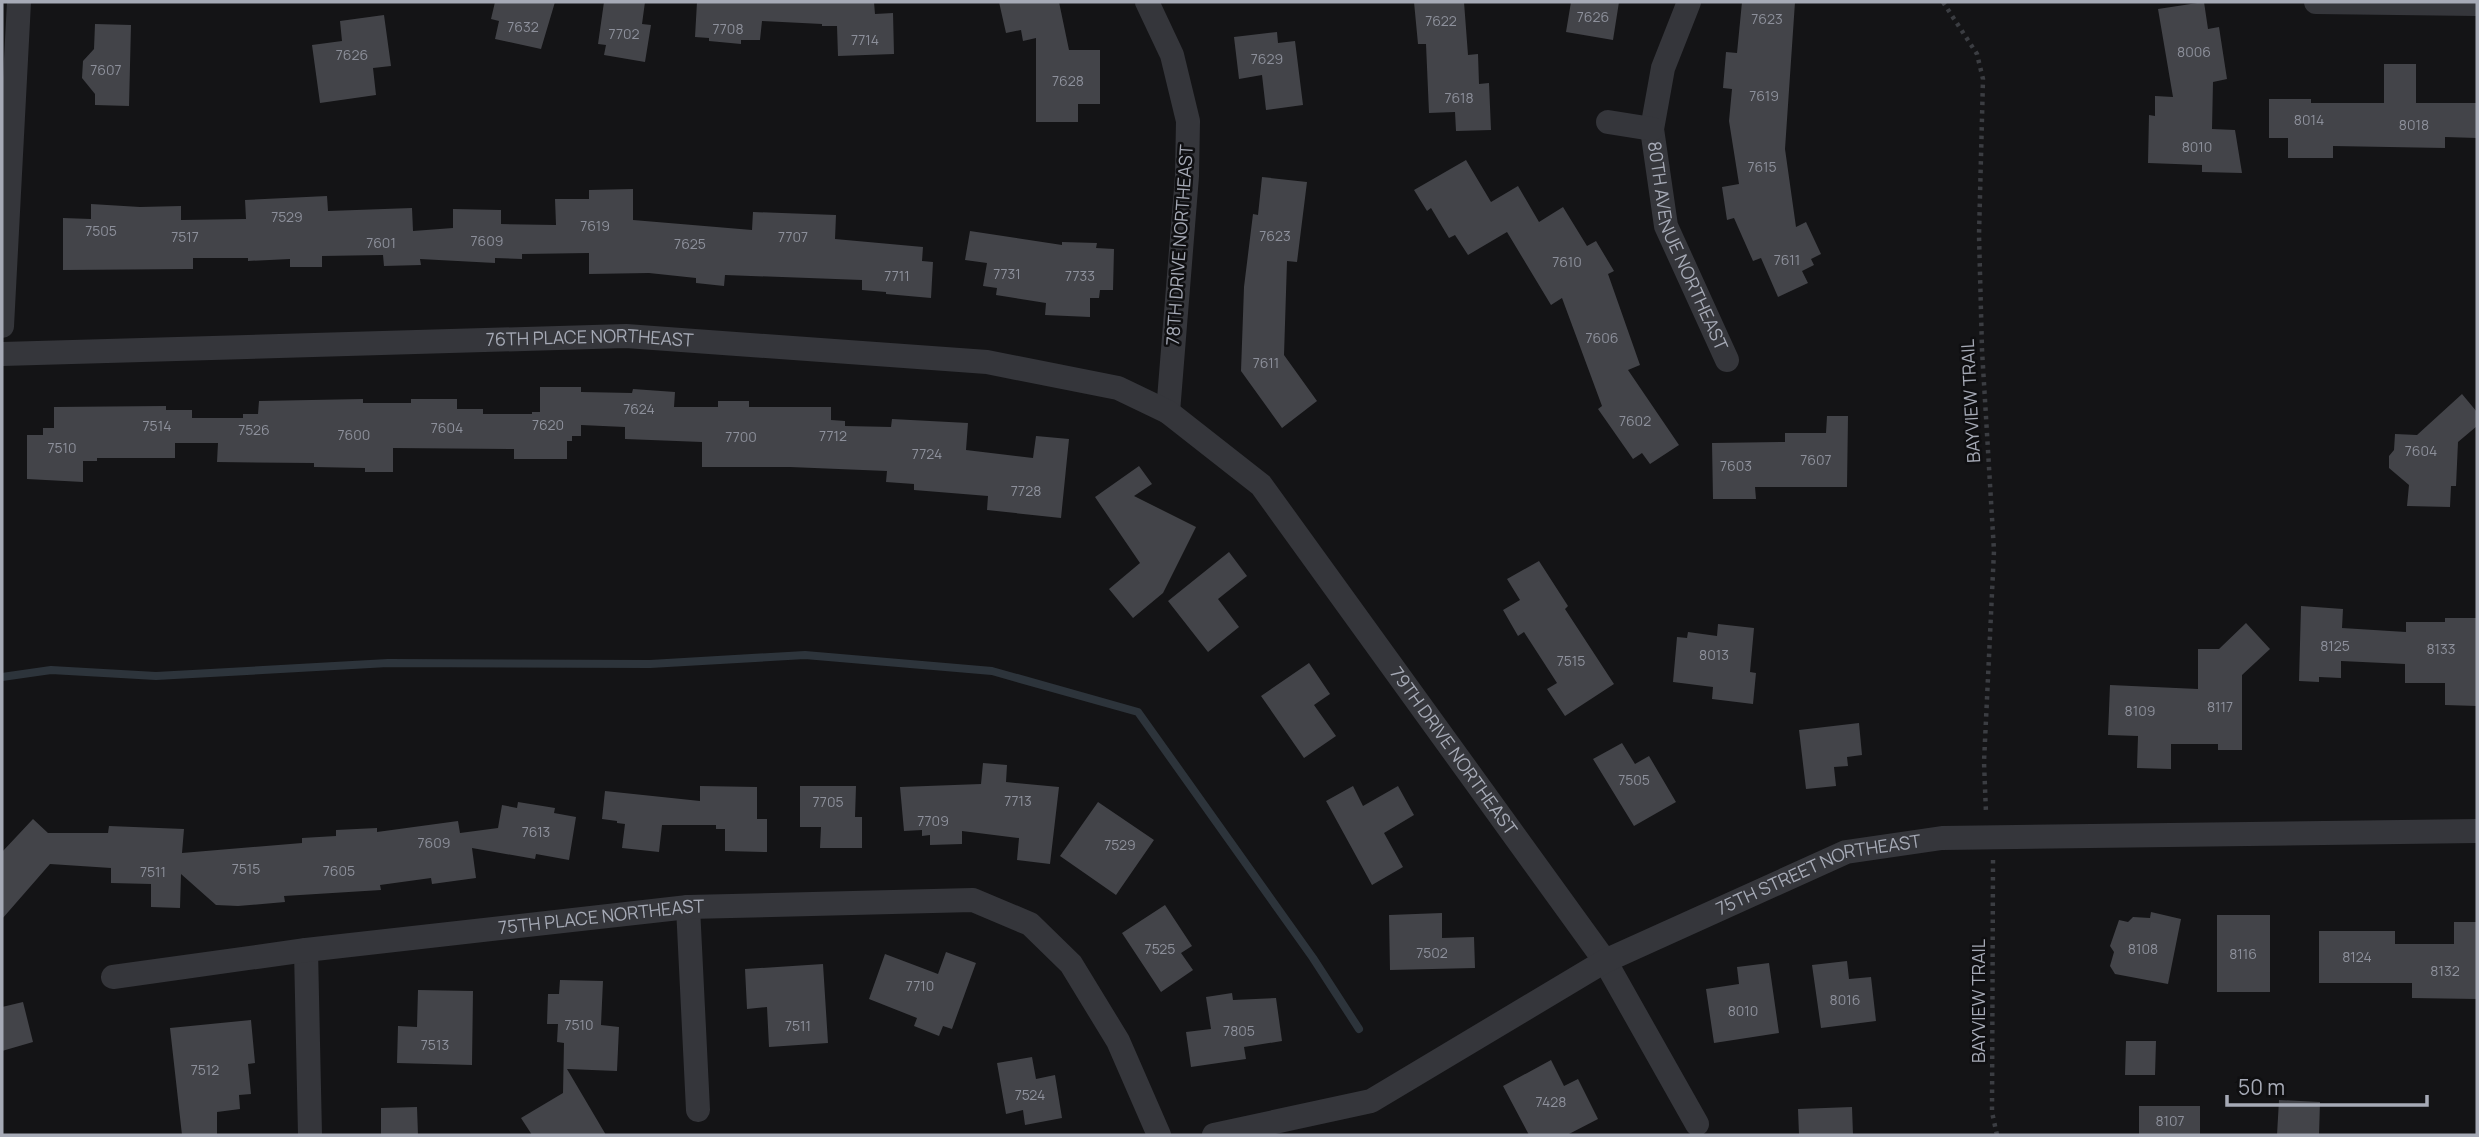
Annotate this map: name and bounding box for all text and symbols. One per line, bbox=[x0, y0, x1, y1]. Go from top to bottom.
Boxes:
house number: 7626 bbox=[1577, 7, 1609, 26]
house number: 7623 bbox=[1751, 9, 1783, 28]
house number: 7622 bbox=[1425, 11, 1457, 30]
house number: 7632 bbox=[507, 17, 539, 36]
house number: 7708 bbox=[712, 19, 744, 38]
house number: 7702 bbox=[609, 24, 639, 43]
house number: 7714 bbox=[851, 30, 879, 49]
house number: 8006 bbox=[2177, 42, 2211, 61]
house number: 7626 bbox=[336, 45, 368, 64]
house number: 7629 bbox=[1251, 49, 1283, 68]
house number: 7607 bbox=[90, 60, 122, 79]
house number: 7628 bbox=[1052, 71, 1084, 90]
house number: 7619 bbox=[1749, 86, 1779, 105]
house number: 7618 bbox=[1444, 88, 1474, 107]
house number: 8014 bbox=[2294, 110, 2324, 129]
house number: 8018 bbox=[2399, 115, 2429, 134]
house number: 8010 bbox=[2182, 137, 2212, 156]
street label: 80TH AVENUE NORTHEAST bbox=[1643, 139, 1734, 354]
street label: 78TH DRIVE NORTHEAST bbox=[1160, 143, 1198, 346]
house number: 7615 bbox=[1747, 157, 1777, 176]
house number: 7529 bbox=[271, 207, 303, 226]
house number: 7619 bbox=[580, 216, 610, 235]
house number: 7505 bbox=[85, 221, 117, 240]
house number: 7623 bbox=[1259, 226, 1291, 245]
house number: 7517 bbox=[171, 227, 199, 246]
house number: 7707 bbox=[778, 227, 808, 246]
house number: 7609 bbox=[471, 231, 503, 250]
house number: 7601 bbox=[366, 233, 396, 252]
house number: 7625 bbox=[674, 234, 706, 253]
house number: 7611 bbox=[1774, 250, 1800, 269]
house number: 7610 bbox=[1552, 252, 1582, 271]
house number: 7731 bbox=[993, 264, 1021, 283]
house number: 7711 bbox=[884, 266, 910, 285]
house number: 7733 bbox=[1065, 266, 1095, 285]
street label: 76TH PLACE NORTHEAST bbox=[486, 323, 695, 352]
house number: 7606 bbox=[1586, 328, 1618, 347]
street label: BAYVIEW TRAIL bbox=[1955, 339, 1985, 464]
house number: 7611 bbox=[1253, 353, 1279, 372]
house number: 7624 bbox=[623, 399, 655, 418]
house number: 7602 bbox=[1619, 411, 1651, 430]
house number: 7620 bbox=[532, 415, 564, 434]
house number: 7514 bbox=[143, 416, 171, 435]
house number: 7604 bbox=[431, 418, 463, 437]
house number: 7526 bbox=[238, 420, 270, 439]
house number: 7600 bbox=[338, 425, 370, 444]
house number: 7712 bbox=[819, 426, 847, 445]
house number: 7700 bbox=[725, 427, 757, 446]
house number: 7510 bbox=[47, 438, 77, 457]
house number: 7604 bbox=[2405, 441, 2437, 460]
house number: 7724 bbox=[912, 444, 942, 463]
house number: 7607 bbox=[1800, 450, 1832, 469]
house number: 7603 bbox=[1720, 456, 1752, 475]
house number: 7728 bbox=[1011, 481, 1041, 500]
house number: 8125 bbox=[2320, 636, 2350, 655]
house number: 8133 bbox=[2426, 639, 2456, 658]
house number: 8013 bbox=[1699, 645, 1729, 664]
house number: 7515 bbox=[1557, 651, 1585, 670]
street label: 79TH DRIVE NORTHEAST bbox=[1385, 662, 1523, 840]
house number: 8117 bbox=[2207, 697, 2233, 716]
house number: 8109 bbox=[2125, 701, 2155, 720]
house number: 7505 bbox=[1618, 770, 1650, 789]
house number: 7713 bbox=[1004, 791, 1032, 810]
house number: 7705 bbox=[812, 792, 844, 811]
house number: 7709 bbox=[917, 811, 949, 830]
house number: 7613 bbox=[522, 822, 550, 841]
street label: 75TH STREET NORTHEAST bbox=[1712, 828, 1923, 920]
house number: 7609 bbox=[418, 833, 450, 852]
house number: 7529 bbox=[1104, 835, 1136, 854]
house number: 7515 bbox=[232, 859, 260, 878]
house number: 7605 bbox=[323, 861, 355, 880]
house number: 7511 bbox=[140, 862, 166, 881]
street label: 75TH PLACE NORTHEAST bbox=[497, 893, 705, 939]
house number: 7525 bbox=[1145, 939, 1175, 958]
street label: BAYVIEW TRAIL bbox=[1966, 939, 1990, 1063]
house number: 8108 bbox=[2128, 939, 2158, 958]
house number: 7502 bbox=[1416, 943, 1448, 962]
house number: 8116 bbox=[2229, 944, 2257, 963]
house number: 8124 bbox=[2342, 947, 2372, 966]
house number: 8132 bbox=[2430, 961, 2460, 980]
house number: 7710 bbox=[906, 976, 934, 995]
house number: 8016 bbox=[1830, 990, 1860, 1009]
house number: 8010 bbox=[1728, 1001, 1758, 1020]
house number: 7510 bbox=[564, 1015, 594, 1034]
house number: 7511 bbox=[785, 1016, 811, 1035]
house number: 7805 bbox=[1223, 1021, 1255, 1040]
house number: 7513 bbox=[421, 1035, 449, 1054]
house number: 7512 bbox=[191, 1060, 219, 1079]
scale bar bbox=[2227, 1064, 2426, 1108]
text: 50 m bbox=[2238, 1073, 2285, 1101]
house number: 7524 bbox=[1015, 1085, 1045, 1104]
house number: 7428 bbox=[1536, 1092, 1566, 1111]
house number: 8107 bbox=[2155, 1111, 2185, 1130]

